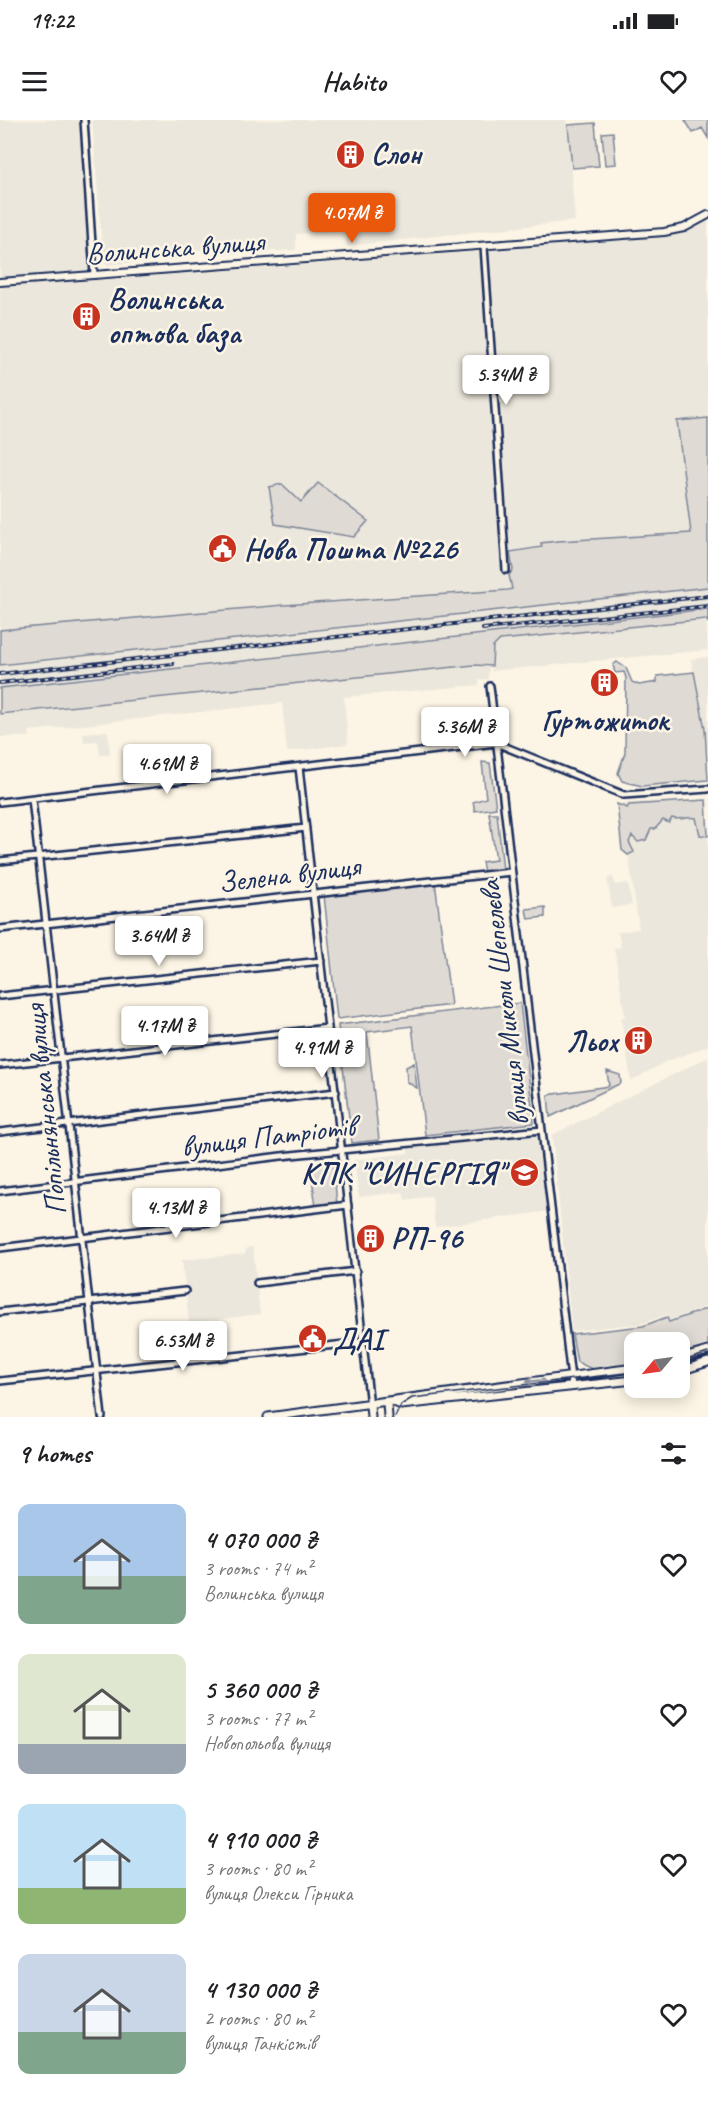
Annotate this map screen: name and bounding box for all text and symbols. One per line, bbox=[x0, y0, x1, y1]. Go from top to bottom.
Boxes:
text: 19:22 bbox=[30, 7, 74, 35]
text: Habito bbox=[322, 64, 386, 98]
icon: menu bbox=[18, 65, 51, 98]
icon: heart bbox=[657, 65, 690, 98]
place label: Слон bbox=[371, 135, 423, 173]
building icon: Слон bbox=[334, 138, 366, 170]
pin: 4.07M ₴ bbox=[297, 193, 407, 244]
text: 4.07M ₴ bbox=[322, 200, 382, 225]
street label: Волинська вулиця bbox=[85, 222, 268, 272]
place label: Волинська оптова база bbox=[108, 280, 243, 353]
building icon: Волинська оптова база bbox=[71, 300, 103, 332]
pin: 5.34M ₴ bbox=[451, 355, 561, 406]
text: 5.34M ₴ bbox=[476, 362, 536, 387]
place label: Нова Пошта №226 bbox=[244, 530, 459, 568]
public building icon: Нова Пошта №226 bbox=[207, 533, 239, 565]
building icon: Гуртожиток bbox=[589, 667, 621, 699]
place label: Гуртожиток bbox=[541, 701, 671, 739]
pin: 5.36M ₴ bbox=[410, 707, 520, 758]
text: 5.36M ₴ bbox=[435, 714, 495, 739]
pin: 4.69M ₴ bbox=[112, 744, 222, 795]
text: 4.69M ₴ bbox=[137, 751, 197, 776]
street label: Зелена вулиця bbox=[216, 846, 365, 902]
street label: вулиця Миколи Шепелєва bbox=[470, 876, 538, 1128]
pin: 3.64M ₴ bbox=[104, 916, 214, 967]
text: 3.64M ₴ bbox=[129, 923, 189, 948]
street label: Попільнянська вулиця bbox=[15, 1000, 75, 1217]
pin: 4.17M ₴ bbox=[110, 1006, 220, 1057]
text: 4.17M ₴ bbox=[135, 1013, 195, 1038]
place label: Льох bbox=[566, 1022, 620, 1060]
building icon: Льох bbox=[623, 1025, 655, 1057]
pin: 4.91M ₴ bbox=[267, 1028, 377, 1079]
text: 4.91M ₴ bbox=[292, 1035, 352, 1060]
street label: вулиця Патріотів bbox=[179, 1106, 364, 1166]
place label: КПК "СИНЕРГІЯ" bbox=[301, 1154, 511, 1192]
school or university icon: КПК "СИНЕРГІЯ" bbox=[509, 1157, 541, 1189]
pin: 4.13M ₴ bbox=[121, 1188, 231, 1239]
text: 4.13M ₴ bbox=[146, 1195, 206, 1220]
place label: РП-96 bbox=[391, 1219, 464, 1257]
building icon: РП-96 bbox=[354, 1222, 386, 1254]
place label: ДАІ bbox=[333, 1320, 390, 1358]
pin: 6.53M ₴ bbox=[128, 1321, 238, 1372]
public building icon: ДАІ bbox=[296, 1323, 328, 1355]
text: 6.53M ₴ bbox=[153, 1328, 213, 1353]
north arrow bbox=[624, 1332, 690, 1398]
map controls bbox=[624, 1332, 690, 1398]
one-way arrow bbox=[525, 1376, 545, 1387]
text: 9 homes bbox=[18, 1437, 91, 1470]
icon: filters bbox=[657, 1437, 690, 1470]
text: 4 070 000 ₴ bbox=[204, 1523, 317, 1556]
icon: home bbox=[66, 1528, 138, 1600]
icon: heart bbox=[657, 1548, 690, 1581]
text: 3 rooms · 74 m² bbox=[204, 1556, 312, 1581]
text: Волинська вулиця bbox=[204, 1581, 323, 1606]
text: 5 360 000 ₴ bbox=[204, 1673, 317, 1706]
icon: home bbox=[66, 1678, 138, 1750]
icon: heart bbox=[657, 1698, 690, 1731]
text: 3 rooms · 77 m² bbox=[204, 1706, 312, 1731]
text: Новопольова вулиця bbox=[204, 1731, 330, 1756]
text: 4 910 000 ₴ bbox=[204, 1823, 316, 1856]
icon: home bbox=[66, 1828, 138, 1900]
icon: heart bbox=[657, 1848, 690, 1881]
text: 3 rooms · 80 m² bbox=[204, 1856, 312, 1881]
text: вулиця Олекси Гірника bbox=[204, 1881, 352, 1906]
text: 4 130 000 ₴ bbox=[204, 1973, 317, 2006]
icon: home bbox=[66, 1978, 138, 2050]
icon: heart bbox=[657, 1998, 690, 2031]
text: 2 rooms · 80 m² bbox=[204, 2006, 312, 2031]
text: вулиця Танкістів bbox=[204, 2031, 316, 2056]

